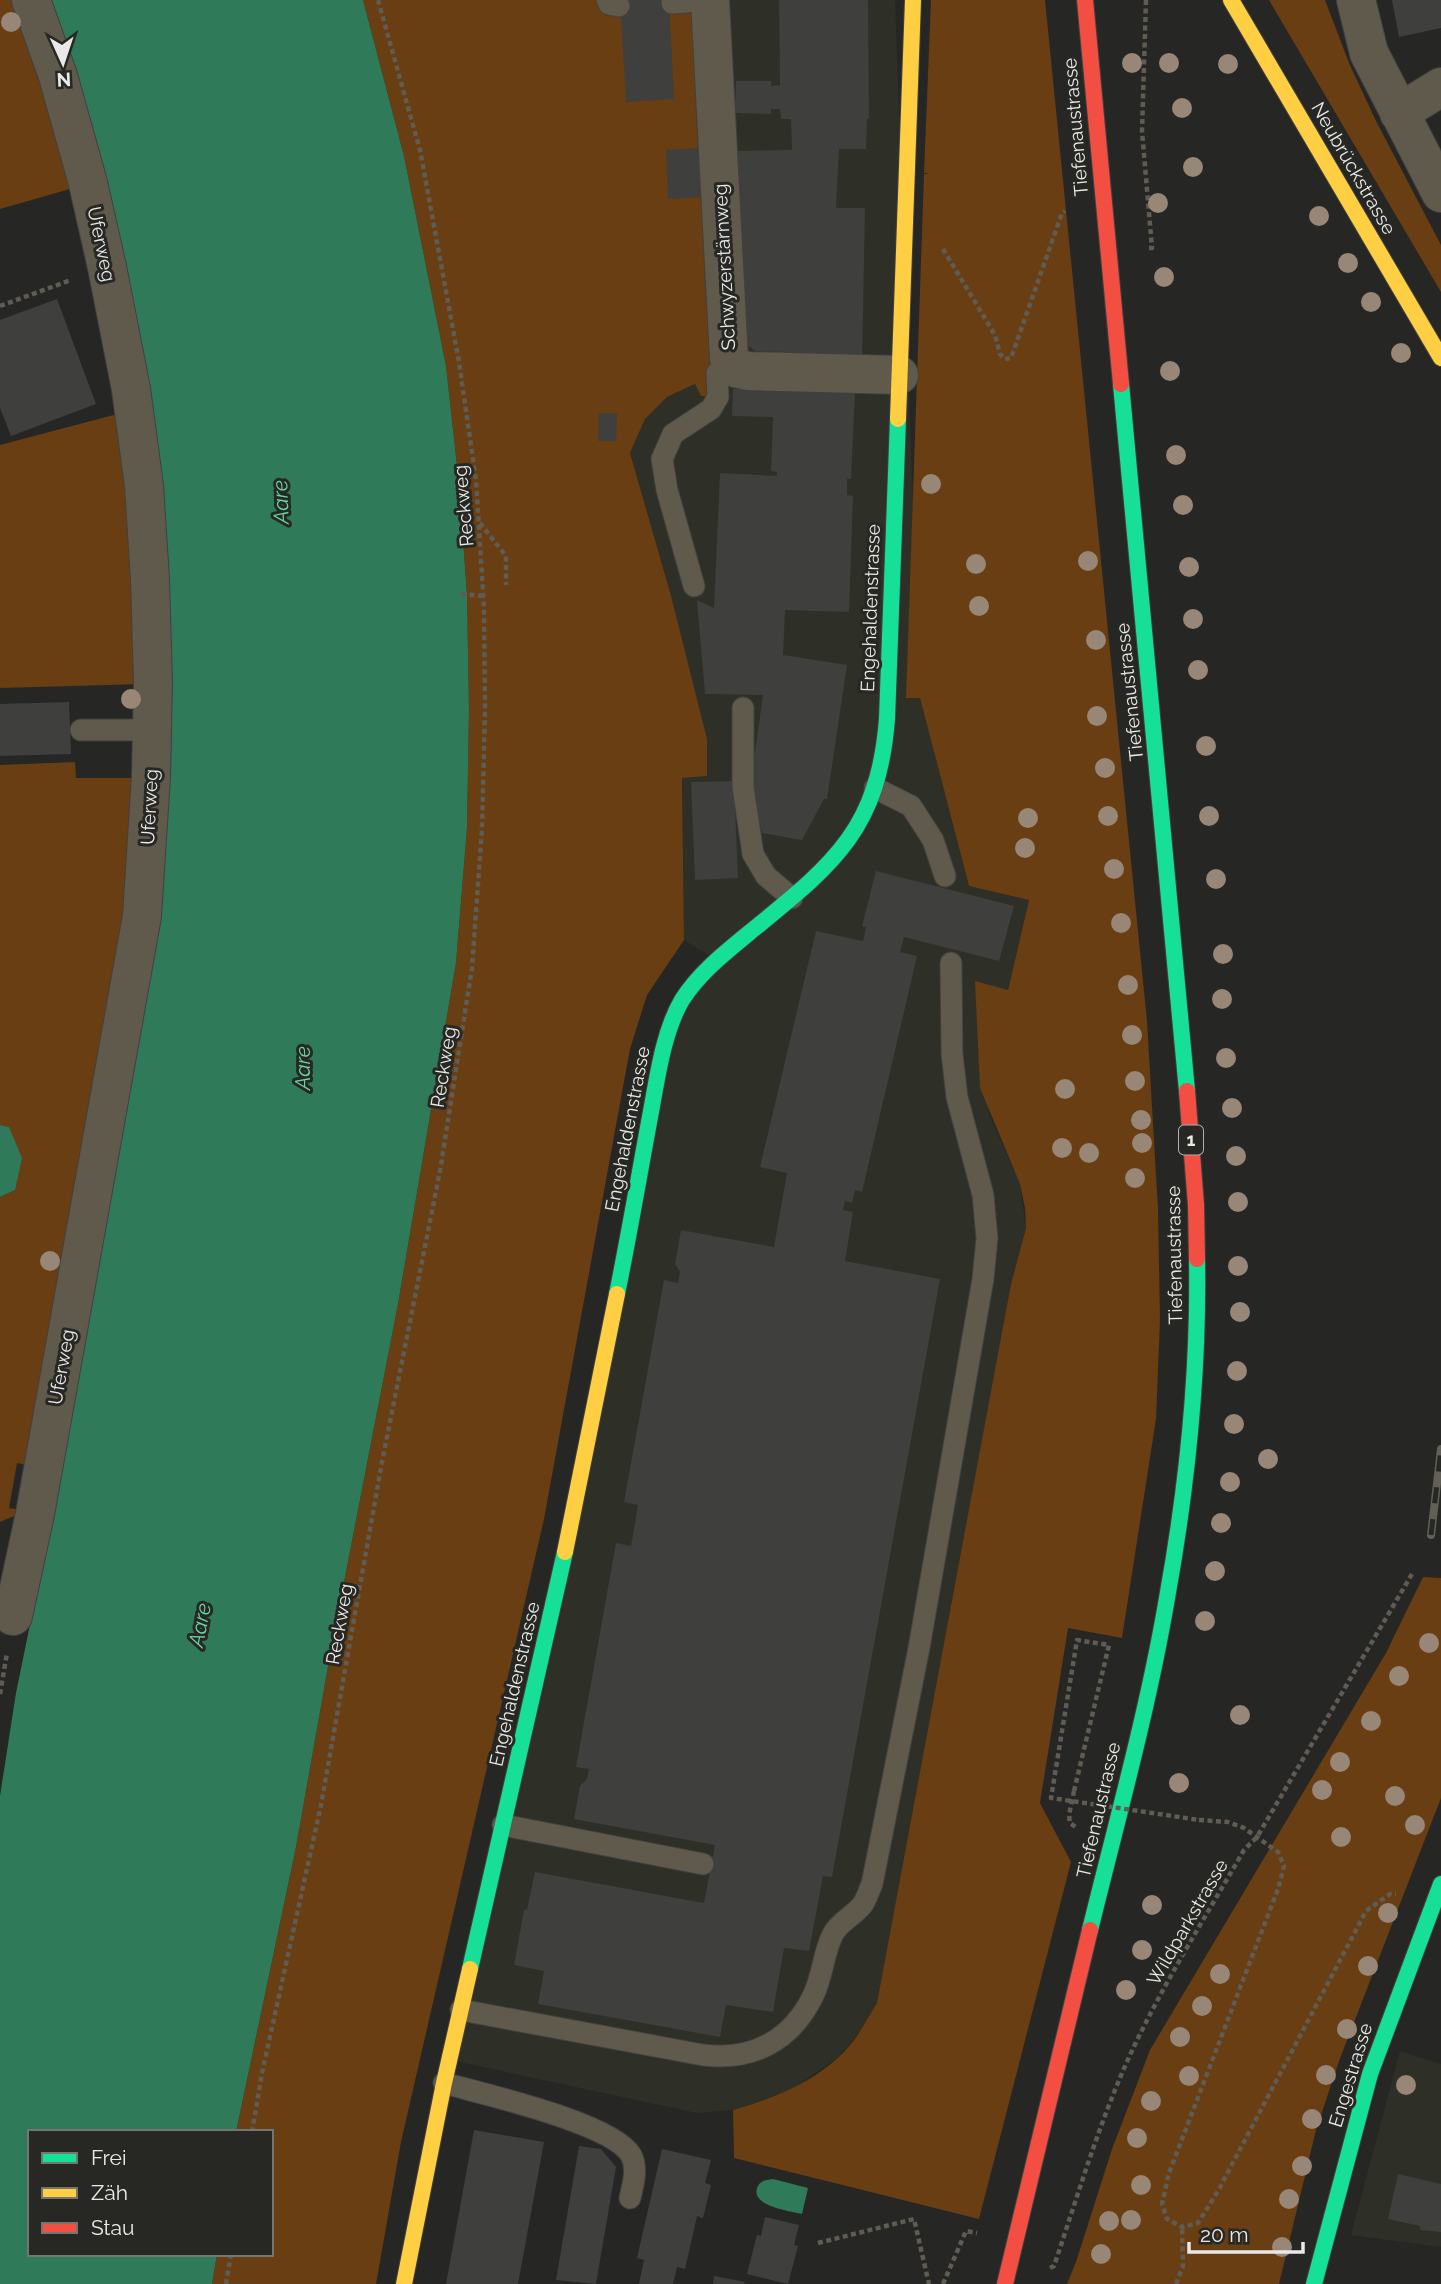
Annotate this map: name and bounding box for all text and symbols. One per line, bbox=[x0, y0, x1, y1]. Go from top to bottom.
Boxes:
north arrow bbox=[28, 28, 98, 98]
street label: Tiefenaustrasse bbox=[1058, 57, 1092, 197]
text: N bbox=[56, 69, 72, 91]
street label: Neubrückstrasse bbox=[1307, 98, 1401, 238]
street label: Schwyzerstärnweg bbox=[709, 183, 739, 351]
street label: Uferweg bbox=[83, 205, 121, 283]
street label: Reckweg bbox=[448, 464, 478, 548]
water label: Aare bbox=[267, 480, 294, 525]
street label: Engehaldenstrasse bbox=[856, 524, 884, 692]
street label: Tiefenaustrasse bbox=[1111, 622, 1147, 762]
street label: Uferweg bbox=[136, 768, 162, 846]
street label: Reckweg bbox=[426, 1025, 460, 1109]
street label: Engehaldenstrasse bbox=[600, 1044, 654, 1214]
water label: Aare bbox=[290, 1046, 315, 1091]
road number: 1 bbox=[1179, 1126, 1203, 1154]
street label: Tiefenaustrasse bbox=[1162, 1185, 1186, 1325]
street label: Uferweg bbox=[44, 1328, 78, 1406]
street label: Reckweg bbox=[321, 1582, 357, 1666]
street label: Engehaldenstrasse bbox=[484, 1600, 544, 1768]
water label: Aare bbox=[183, 1601, 216, 1650]
street label: Tiefenaustrasse bbox=[1072, 1740, 1124, 1880]
street label: Wildparkstrasse bbox=[1142, 1855, 1232, 1989]
street label: Engestrasse bbox=[1324, 2020, 1376, 2130]
legend bbox=[28, 2130, 273, 2256]
text: Frei bbox=[91, 2145, 127, 2170]
text: Zäh bbox=[91, 2180, 128, 2205]
scale bar bbox=[1189, 2210, 1303, 2254]
text: Stau bbox=[91, 2215, 135, 2240]
text: 20 m bbox=[1200, 2222, 1248, 2247]

